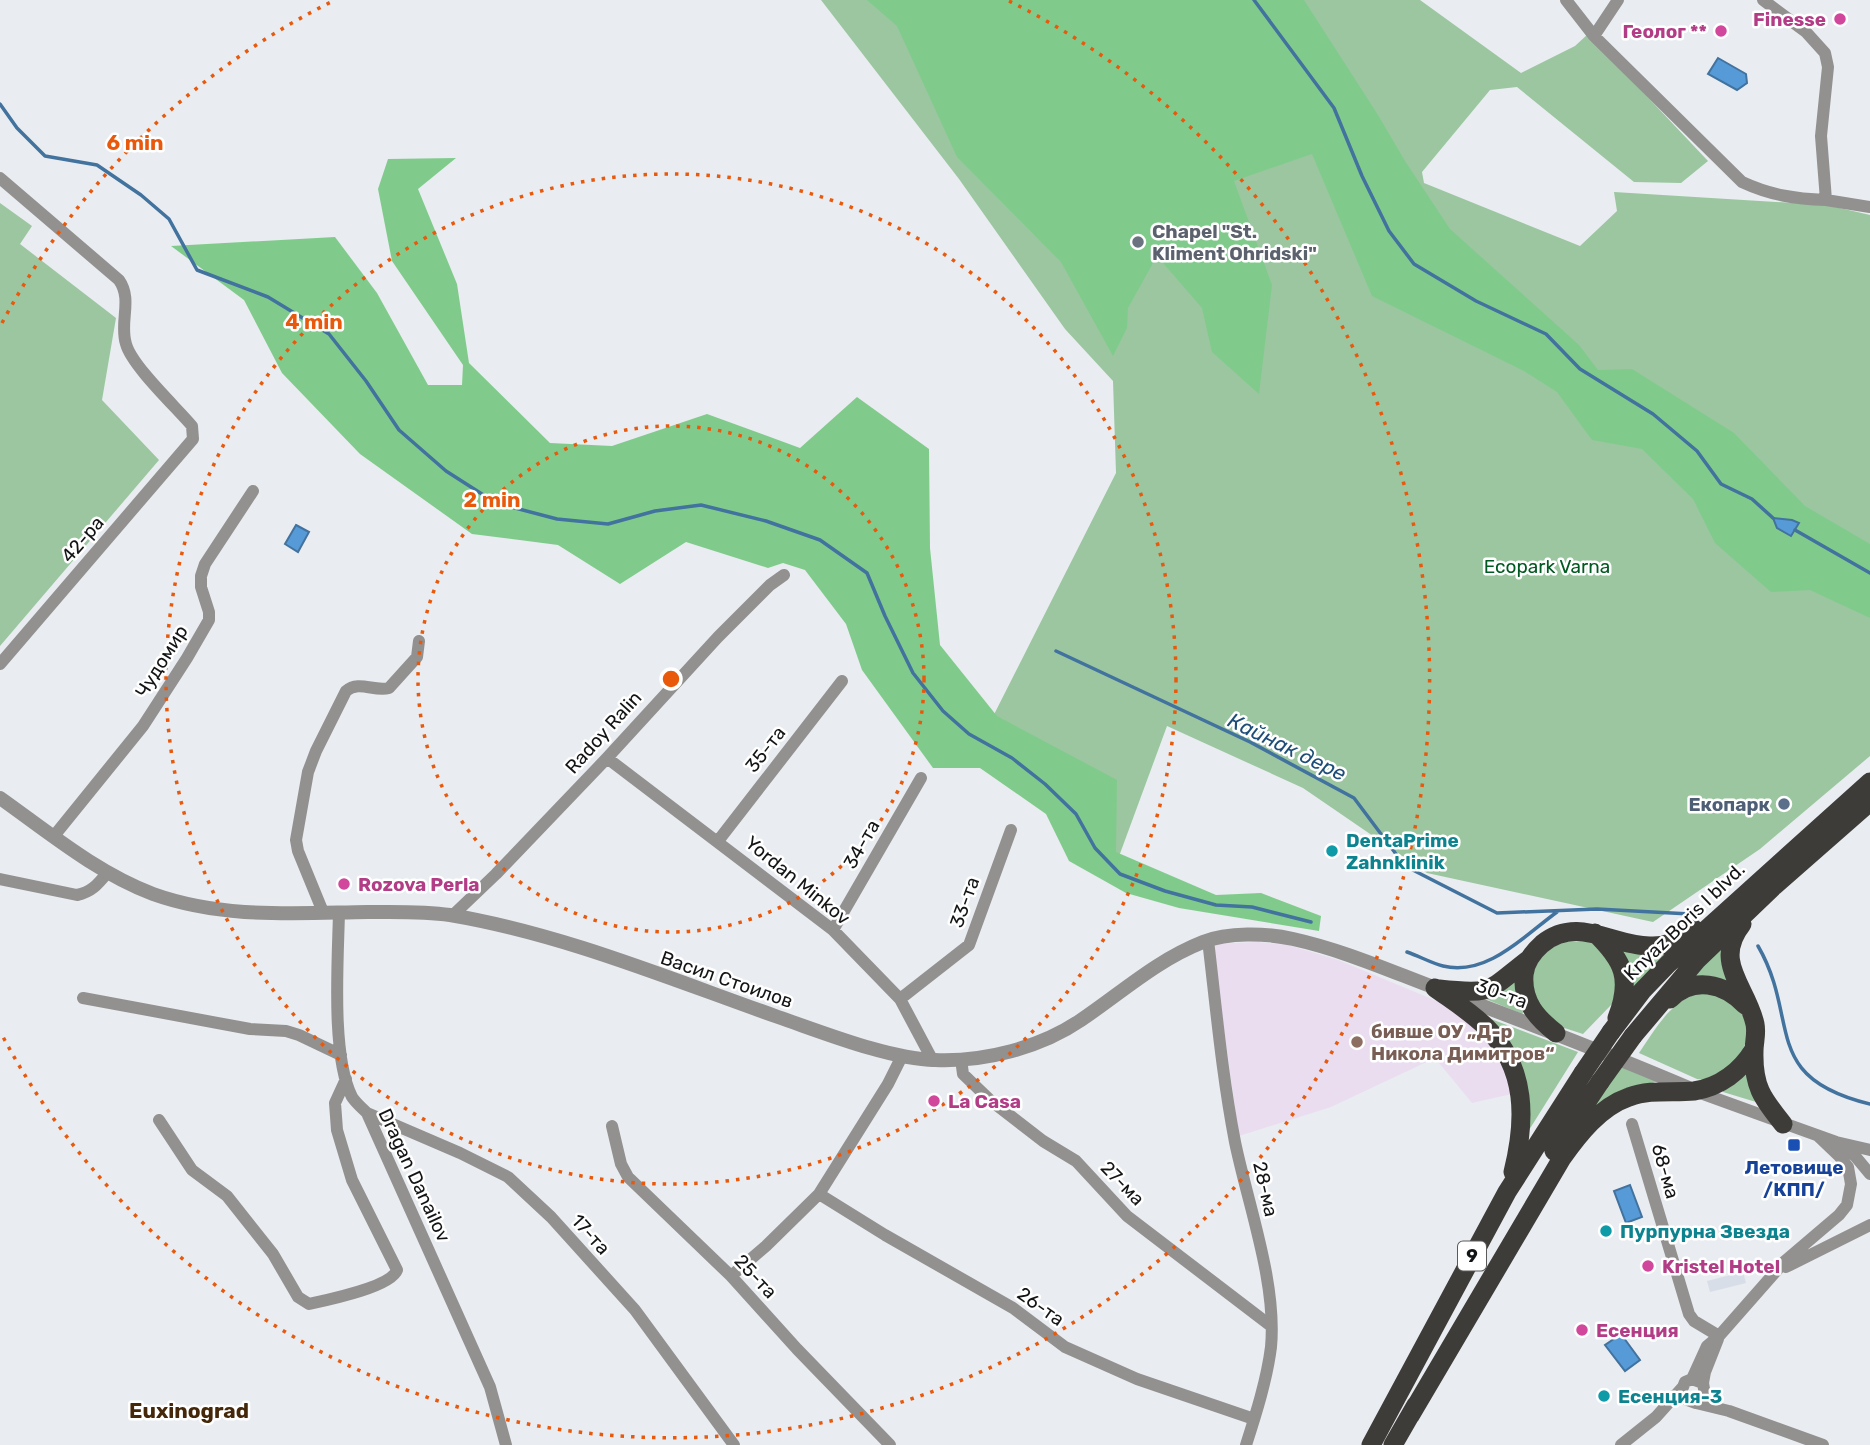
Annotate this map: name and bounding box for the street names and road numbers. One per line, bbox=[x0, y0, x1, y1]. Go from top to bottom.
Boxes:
street label: 42-ра bbox=[56, 512, 109, 567]
street label: Чудомир bbox=[130, 621, 193, 702]
street label: Radoy Ralin bbox=[560, 686, 646, 778]
street label: 35-та bbox=[740, 722, 791, 777]
street label: 34-та bbox=[838, 816, 885, 873]
street label: Yordan Minkov bbox=[741, 831, 855, 930]
street label: Knyaz Boris I blvd. bbox=[1619, 858, 1750, 985]
street label: 33-та bbox=[945, 874, 984, 931]
street label: Васил Стоилов bbox=[658, 946, 796, 1013]
street label: 30-та bbox=[1473, 974, 1531, 1013]
street label: Dragan Danailov bbox=[374, 1105, 456, 1246]
street label: 68-ма bbox=[1647, 1141, 1684, 1201]
street label: 27-ма bbox=[1096, 1156, 1149, 1210]
street label: 28-ма bbox=[1248, 1159, 1283, 1219]
street label: 17-та bbox=[566, 1209, 615, 1259]
road number: 9 bbox=[1458, 1241, 1486, 1270]
street label: 25-та bbox=[730, 1250, 782, 1303]
street label: 26-та bbox=[1013, 1282, 1069, 1331]

